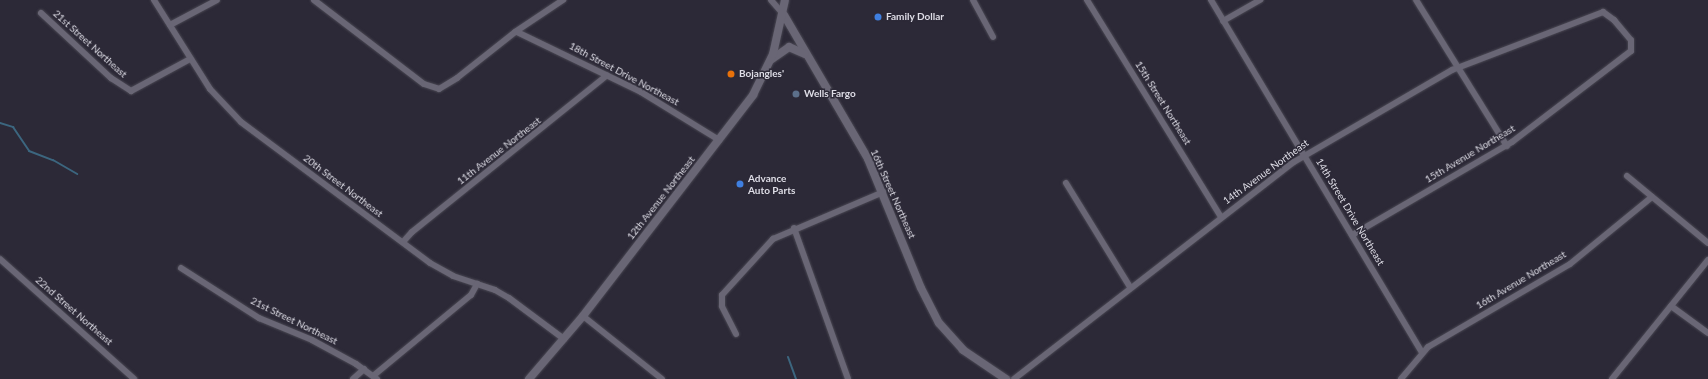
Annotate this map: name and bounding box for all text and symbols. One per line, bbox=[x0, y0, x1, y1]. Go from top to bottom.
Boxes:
street label: 21st Street Northeast bbox=[51, 8, 129, 80]
place label: Family Dollar bbox=[886, 11, 944, 23]
marker: Family Dollar bbox=[873, 12, 883, 22]
street label: 18th Street Drive Northeast bbox=[567, 40, 681, 108]
street label: 15th Street Northeast bbox=[1132, 59, 1194, 147]
place label: Bojangles' bbox=[739, 68, 784, 80]
marker: Bojangles' bbox=[726, 69, 736, 79]
place label: Wells Fargo bbox=[804, 88, 856, 100]
marker: Wells Fargo bbox=[791, 89, 801, 99]
street label: 11th Avenue Northeast bbox=[455, 115, 543, 187]
street label: 15th Avenue Northeast bbox=[1423, 122, 1517, 186]
street label: 14th Avenue Northeast bbox=[1221, 137, 1311, 207]
street label: 16th Street Northeast bbox=[868, 148, 918, 240]
street label: 20th Street Northeast bbox=[301, 152, 385, 220]
street label: 12th Avenue Northeast bbox=[625, 154, 697, 242]
street label: 14th Street Drive Northeast bbox=[1313, 156, 1387, 268]
place label: Advance Auto Parts bbox=[748, 172, 795, 196]
marker: Advance Auto Parts bbox=[735, 179, 745, 189]
street label: 16th Avenue Northeast bbox=[1474, 248, 1568, 312]
street label: 22nd Street Northeast bbox=[33, 274, 115, 348]
street label: 21st Street Northeast bbox=[249, 295, 339, 347]

